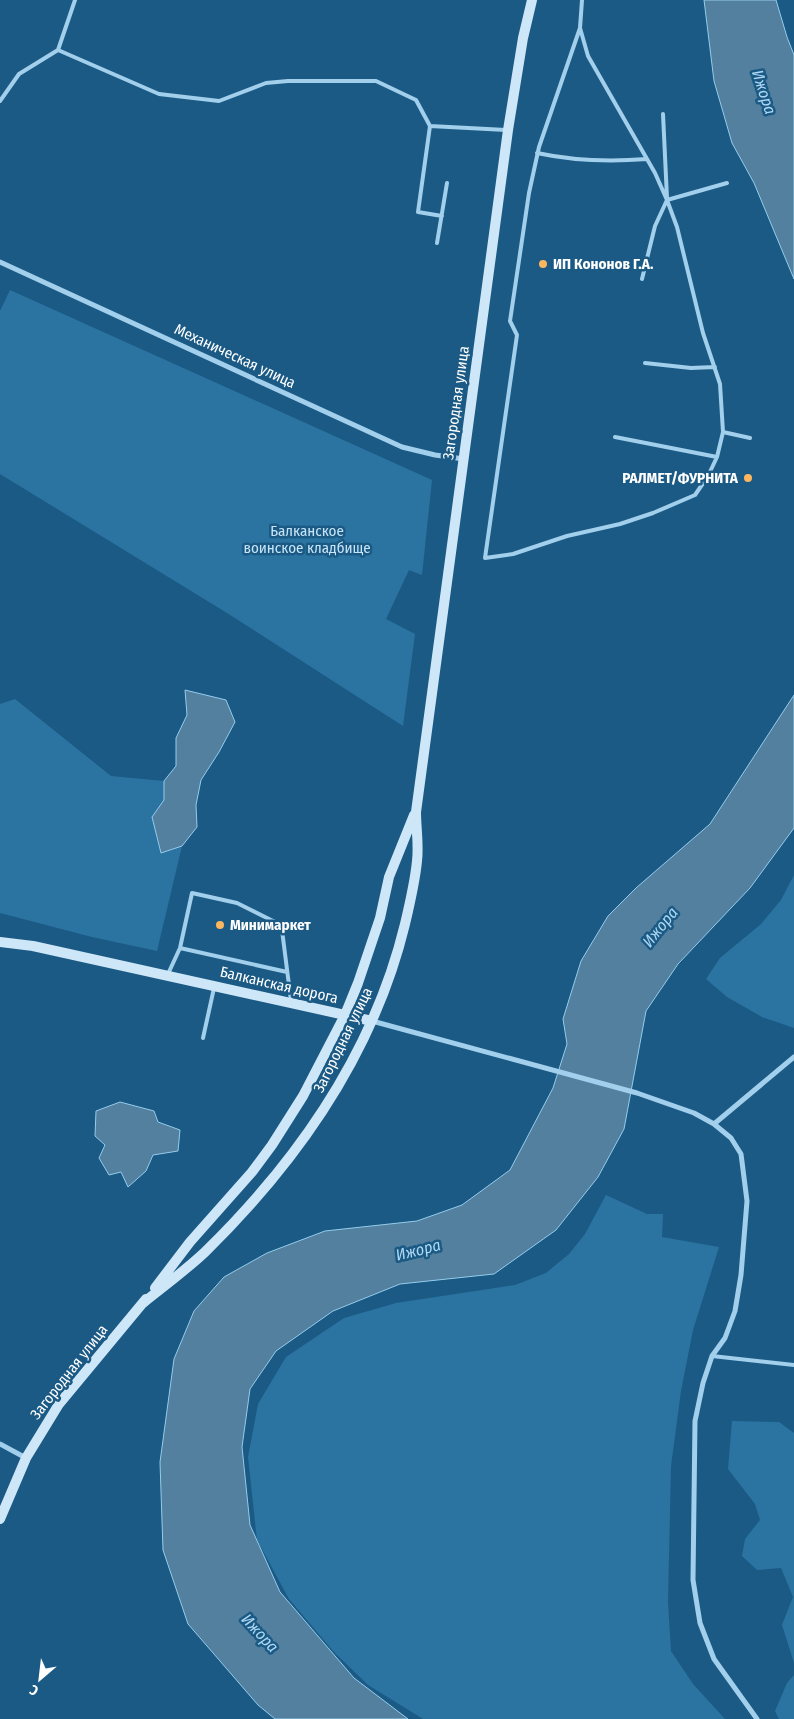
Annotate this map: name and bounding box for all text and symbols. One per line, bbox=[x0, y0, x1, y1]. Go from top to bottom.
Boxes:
water label: Ижора bbox=[748, 67, 780, 117]
place label: ИП Кононов Г.А. bbox=[553, 255, 654, 273]
marker: ИП Кононов Г.А. bbox=[537, 258, 549, 270]
street label: Механическая улица bbox=[172, 320, 298, 392]
street label: Загородная улица bbox=[439, 345, 473, 461]
place label: РАЛМЕТ/ФУРНИТА bbox=[622, 469, 739, 487]
marker: РАЛМЕТ/ФУРНИТА bbox=[742, 472, 754, 484]
park label: Балканское воинское кладбище bbox=[243, 522, 371, 557]
water label: Ижора bbox=[638, 903, 682, 951]
place label: Минимаркет bbox=[230, 916, 311, 934]
marker: Минимаркет bbox=[214, 919, 226, 931]
street label: Балканская дорога bbox=[218, 963, 340, 1007]
street label: Загородная улица bbox=[310, 984, 376, 1096]
water label: Ижора bbox=[394, 1235, 442, 1265]
street label: Загородная улица bbox=[27, 1321, 111, 1423]
water label: Ижора bbox=[238, 1610, 282, 1656]
north arrow bbox=[15, 1654, 65, 1704]
text: С bbox=[26, 1680, 41, 1699]

